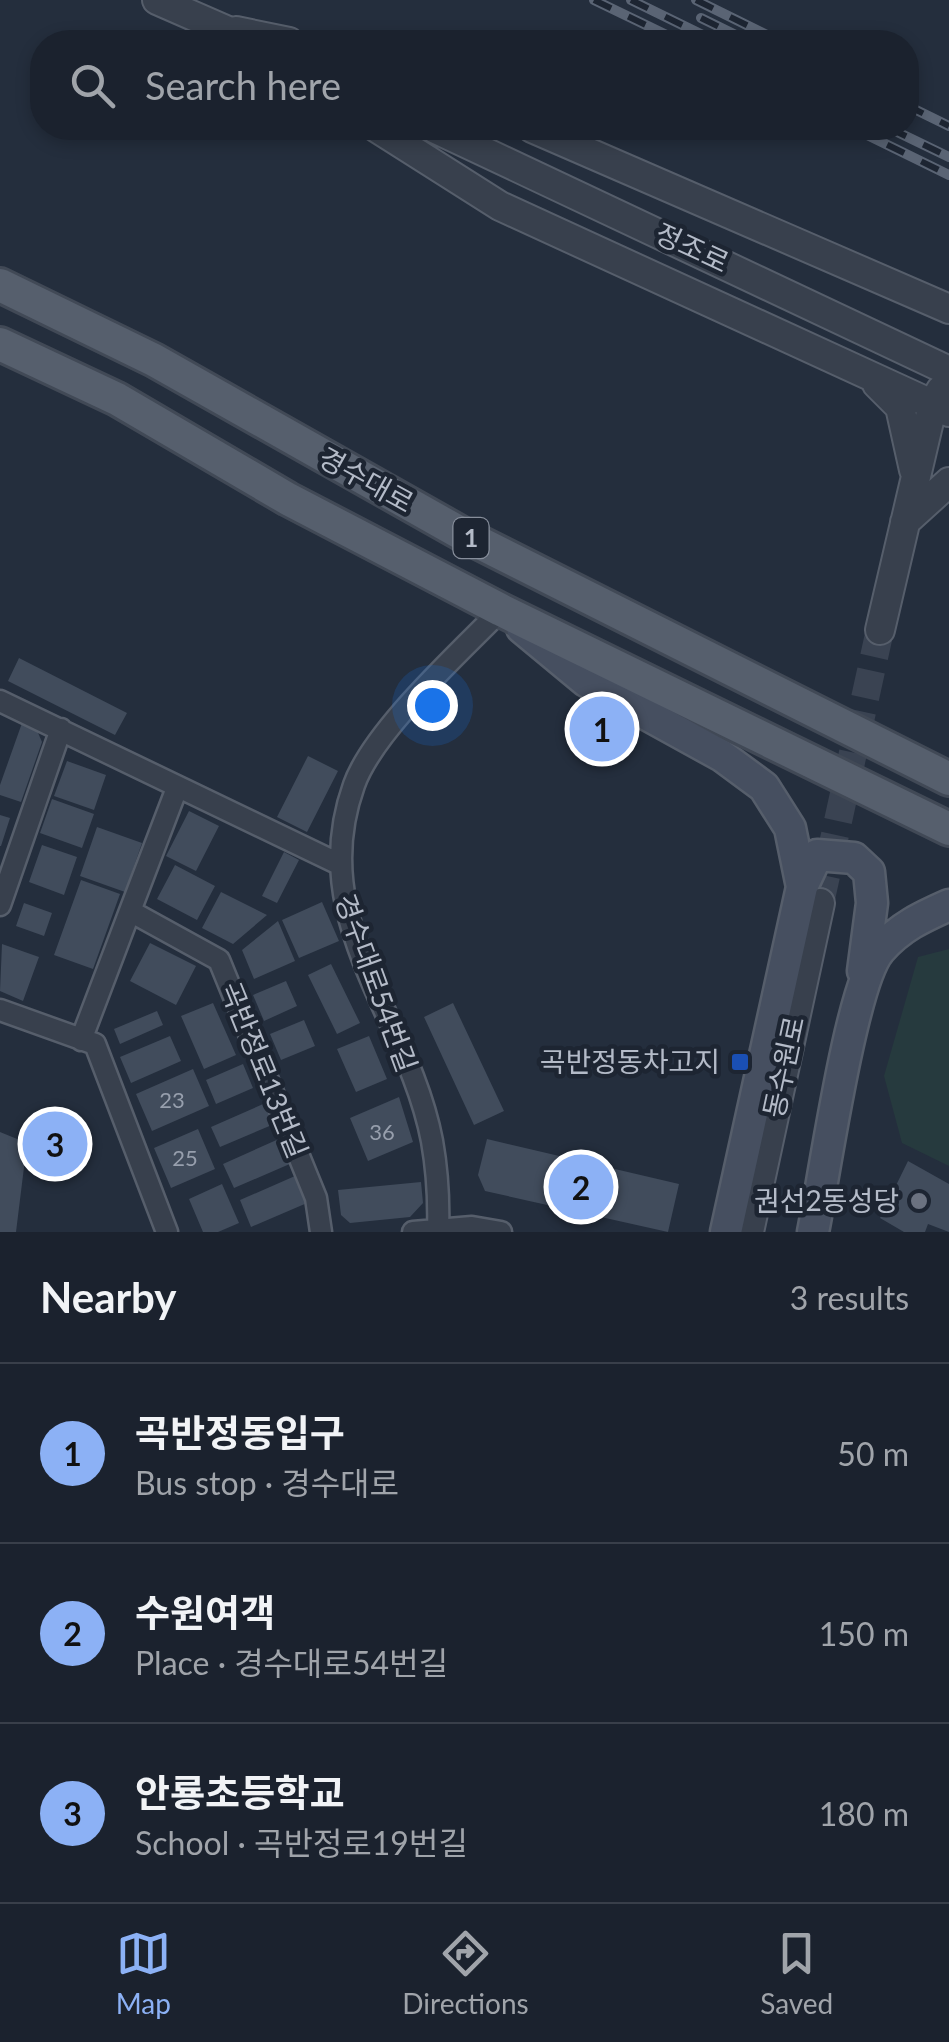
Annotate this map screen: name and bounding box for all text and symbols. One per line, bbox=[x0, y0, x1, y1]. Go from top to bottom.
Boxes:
search box bbox=[30, 30, 919, 140]
icon: search bbox=[65, 58, 120, 113]
text: Search here bbox=[145, 62, 341, 108]
street label: 정조로 bbox=[650, 215, 735, 279]
street label: 경수대로 bbox=[313, 439, 420, 519]
road number: 1 bbox=[454, 518, 488, 558]
your location bbox=[407, 680, 458, 731]
pin: 1 bbox=[570, 692, 634, 766]
street label: 경수대로54번길 bbox=[329, 889, 425, 1076]
street label: 곡반정로13번길 bbox=[214, 977, 316, 1163]
street label: 동수원로 bbox=[756, 1013, 810, 1121]
place label: 곡반정동차고지 bbox=[540, 1044, 720, 1078]
marker: 곡반정동차고지 bbox=[729, 1051, 751, 1073]
house number: 23 bbox=[159, 1086, 185, 1113]
pin: 3 bbox=[22, 1106, 88, 1182]
house number: 36 bbox=[369, 1118, 395, 1145]
house number: 25 bbox=[172, 1144, 198, 1171]
pin: 2 bbox=[548, 1150, 614, 1224]
place label: 권선2동성당 bbox=[754, 1183, 899, 1217]
marker: 권선2동성당 bbox=[908, 1190, 930, 1212]
text: Nearby bbox=[40, 1272, 177, 1322]
text: 3 results bbox=[790, 1278, 909, 1317]
text: 곡반정동입구 bbox=[135, 1409, 345, 1455]
text: 1 bbox=[63, 1434, 82, 1473]
text: 50 m bbox=[837, 1434, 909, 1473]
text: Bus stop · 경수대로 bbox=[135, 1463, 399, 1502]
text: 수원여객 bbox=[135, 1589, 275, 1635]
text: 2 bbox=[63, 1614, 82, 1653]
text: 150 m bbox=[819, 1614, 909, 1653]
text: Place · 경수대로54번길 bbox=[135, 1643, 448, 1682]
text: 안룡초등학교 bbox=[135, 1769, 345, 1815]
text: 3 bbox=[63, 1794, 82, 1833]
text: 180 m bbox=[819, 1794, 909, 1833]
text: School · 곡반정로19번길 bbox=[135, 1823, 468, 1862]
tab: Map bbox=[116, 1926, 171, 2020]
tab: Directions bbox=[402, 1926, 529, 2020]
tab: Saved bbox=[760, 1926, 833, 2020]

